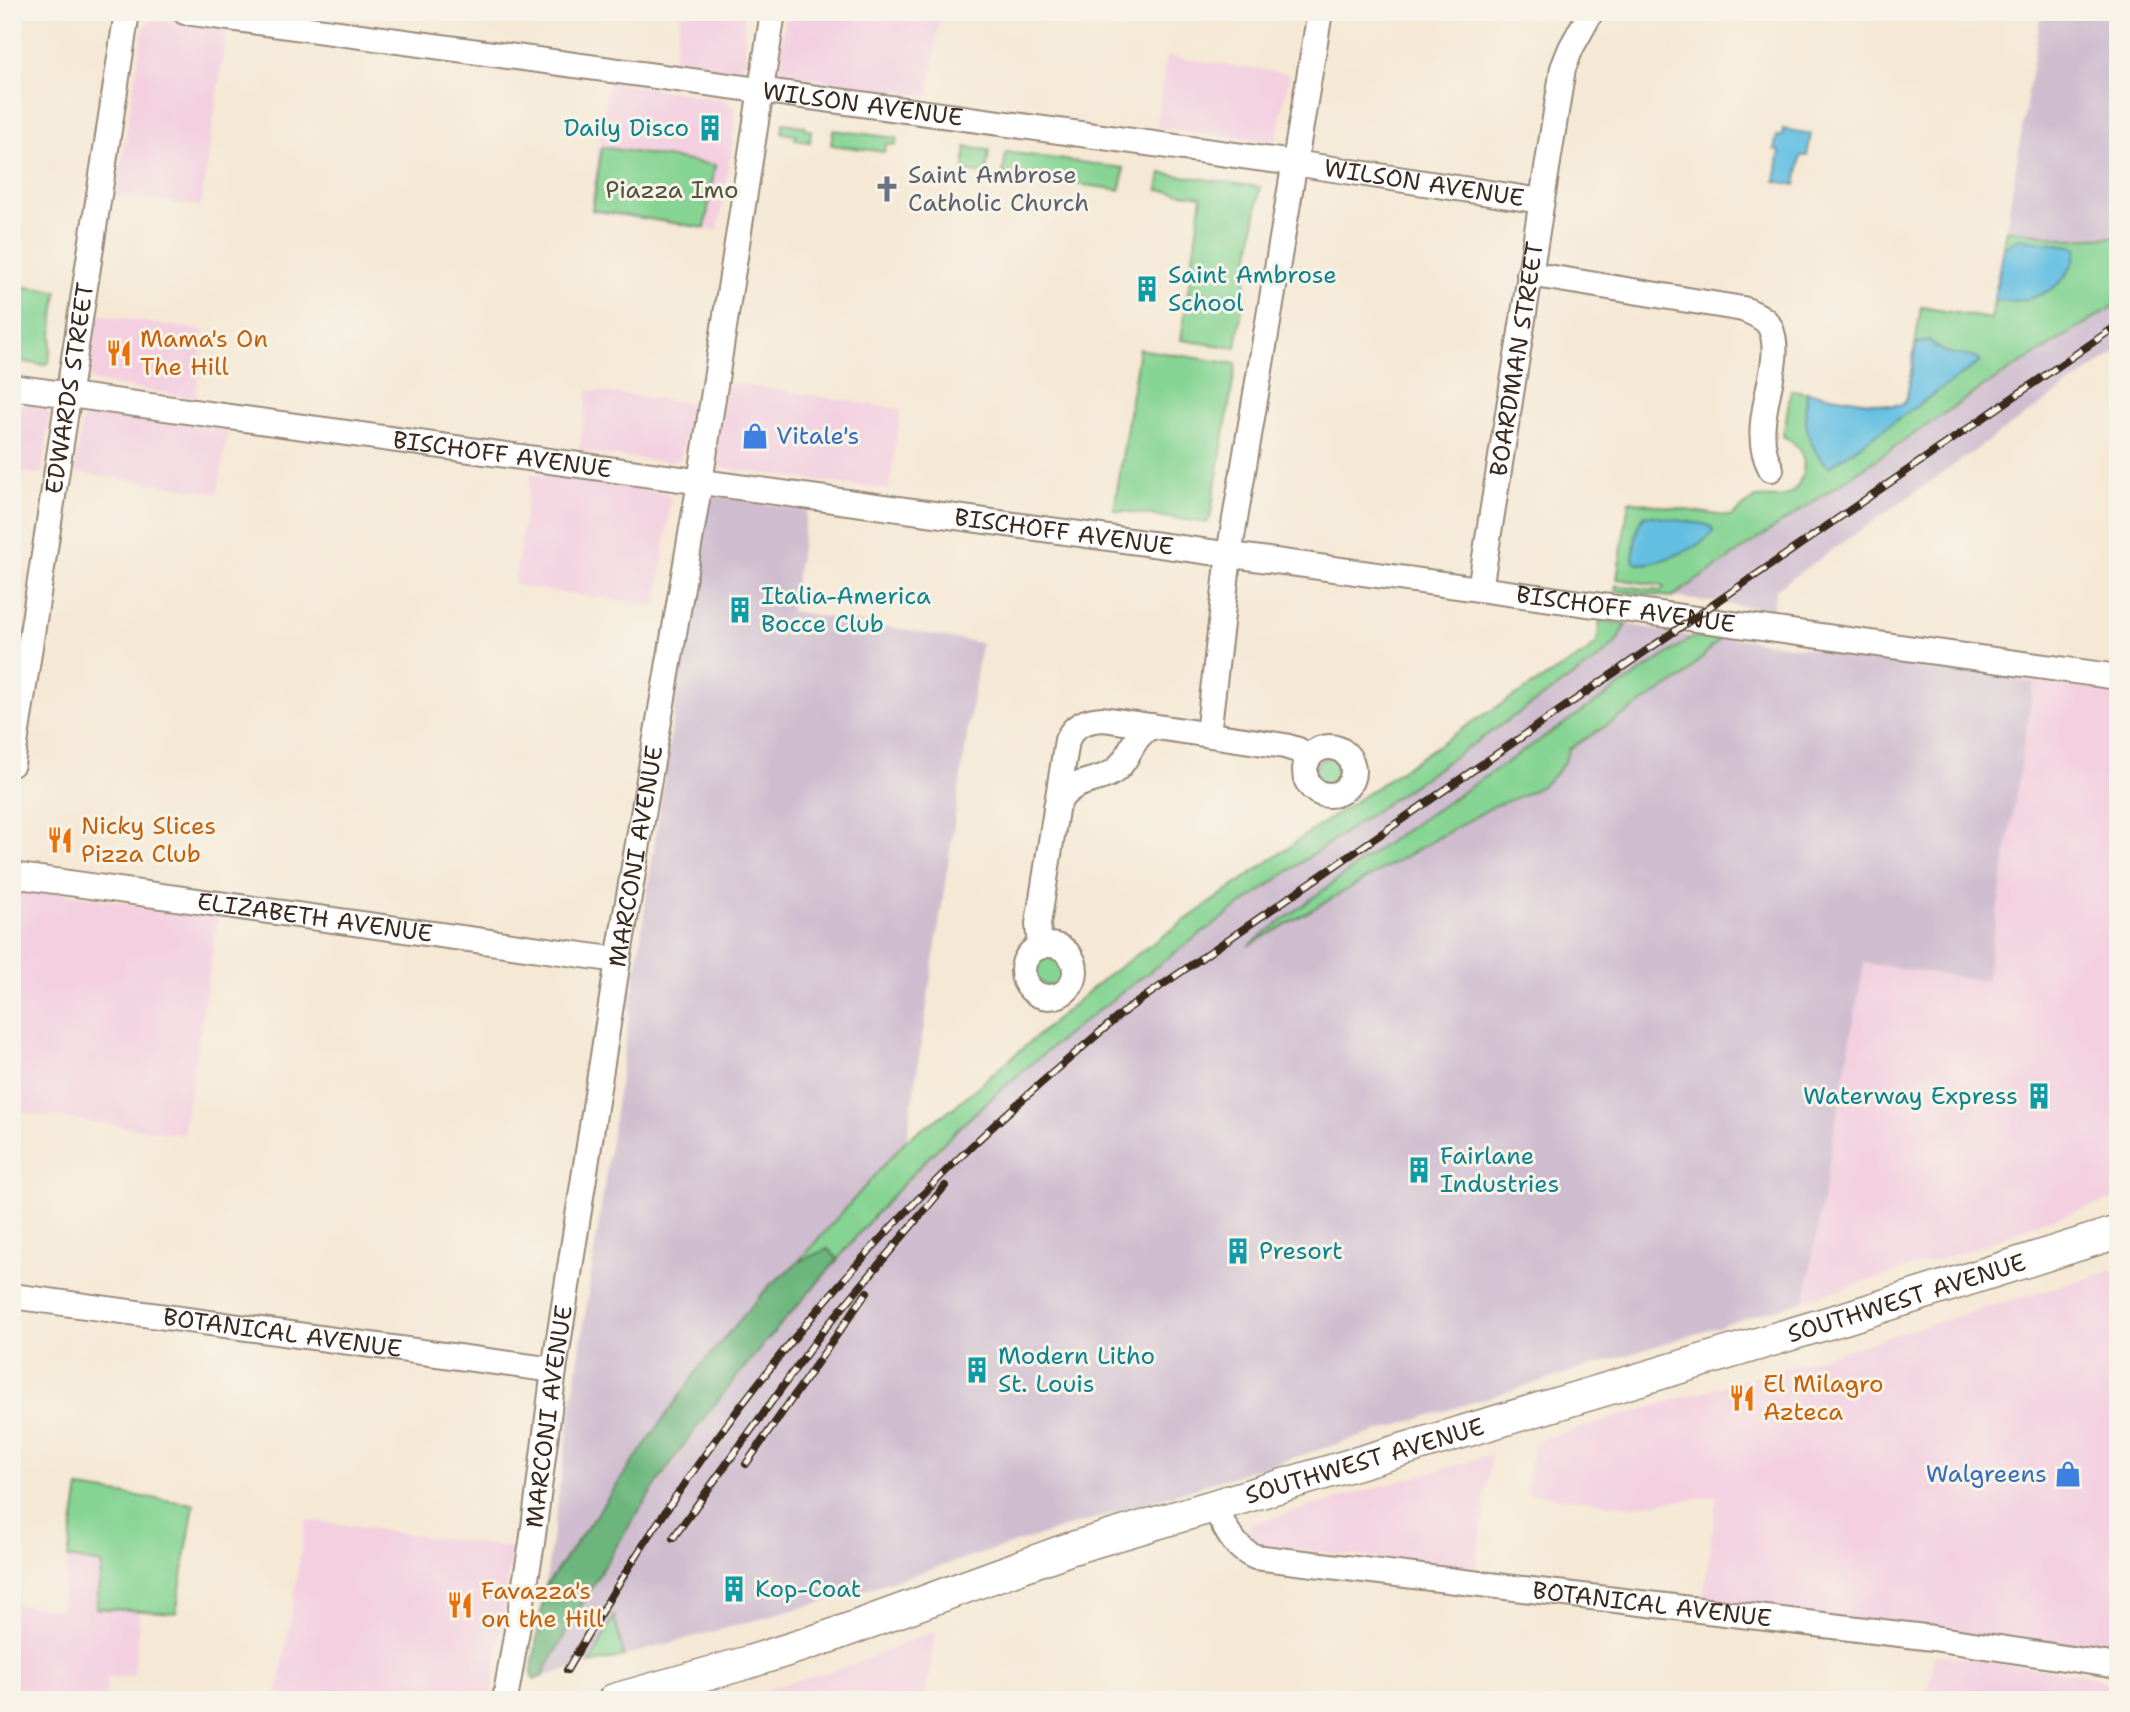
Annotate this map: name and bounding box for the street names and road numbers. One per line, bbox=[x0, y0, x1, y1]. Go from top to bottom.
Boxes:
street label: WILSON AVENUE bbox=[760, 75, 965, 134]
street label: WILSON AVENUE bbox=[1322, 152, 1527, 214]
street label: BOARDMAN STREET bbox=[1482, 239, 1551, 478]
street label: EDWARDS STREET bbox=[38, 280, 101, 496]
street label: BISCHOFF AVENUE bbox=[391, 424, 614, 485]
street label: BISCHOFF AVENUE bbox=[953, 501, 1176, 563]
street label: BISCHOFF AVENUE bbox=[1514, 578, 1737, 640]
street label: MARCONI AVENUE bbox=[601, 743, 671, 969]
street label: ELIZABETH AVENUE bbox=[195, 885, 435, 950]
street label: SOUTHWEST AVENUE bbox=[1784, 1246, 2030, 1350]
street label: BOTANICAL AVENUE bbox=[161, 1301, 404, 1365]
street label: MARCONI AVENUE bbox=[518, 1303, 580, 1530]
street label: SOUTHWEST AVENUE bbox=[1241, 1410, 1488, 1512]
street label: BOTANICAL AVENUE bbox=[1531, 1574, 1773, 1635]

